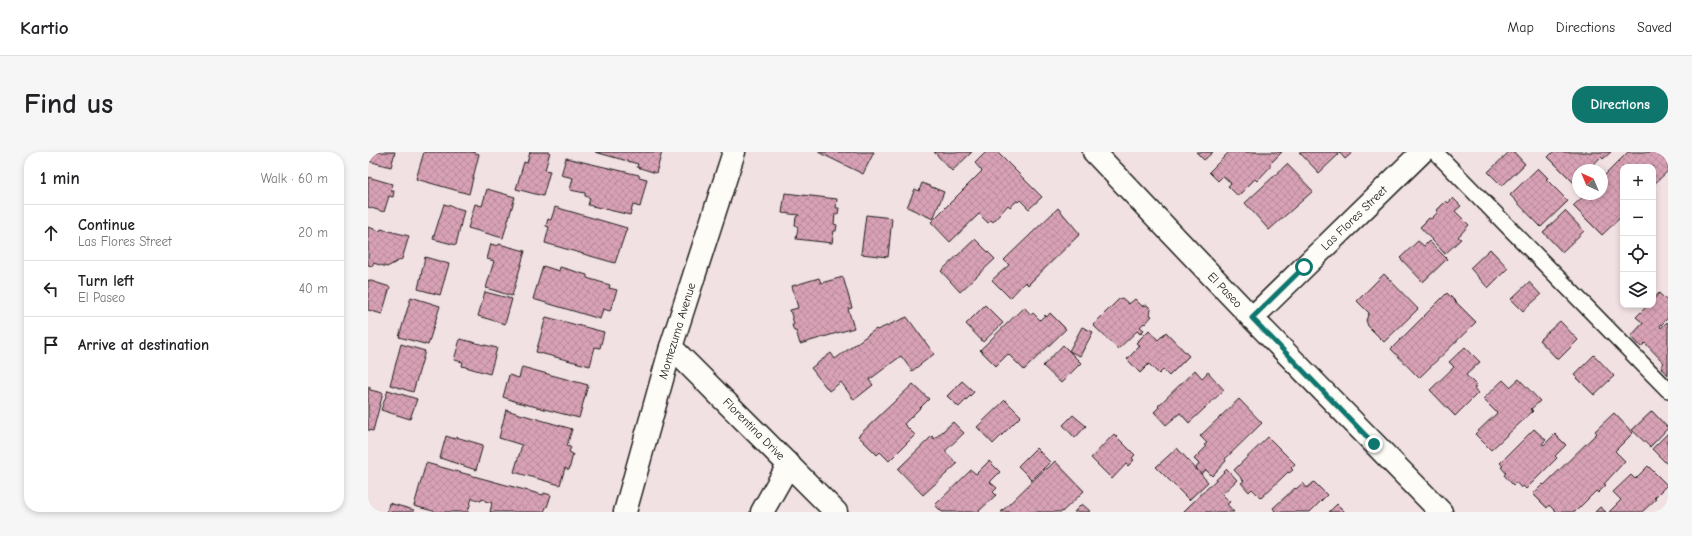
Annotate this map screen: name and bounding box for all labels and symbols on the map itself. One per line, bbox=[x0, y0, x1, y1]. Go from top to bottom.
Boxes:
north arrow bbox=[1572, 164, 1608, 200]
street label: Las Flores Street bbox=[1318, 183, 1390, 253]
route start bbox=[1295, 258, 1313, 276]
street label: El Paseo bbox=[1205, 269, 1245, 311]
street label: Montezuma Avenue bbox=[656, 281, 698, 381]
street label: Florentina Drive bbox=[720, 395, 788, 463]
route end bbox=[1365, 435, 1383, 453]

